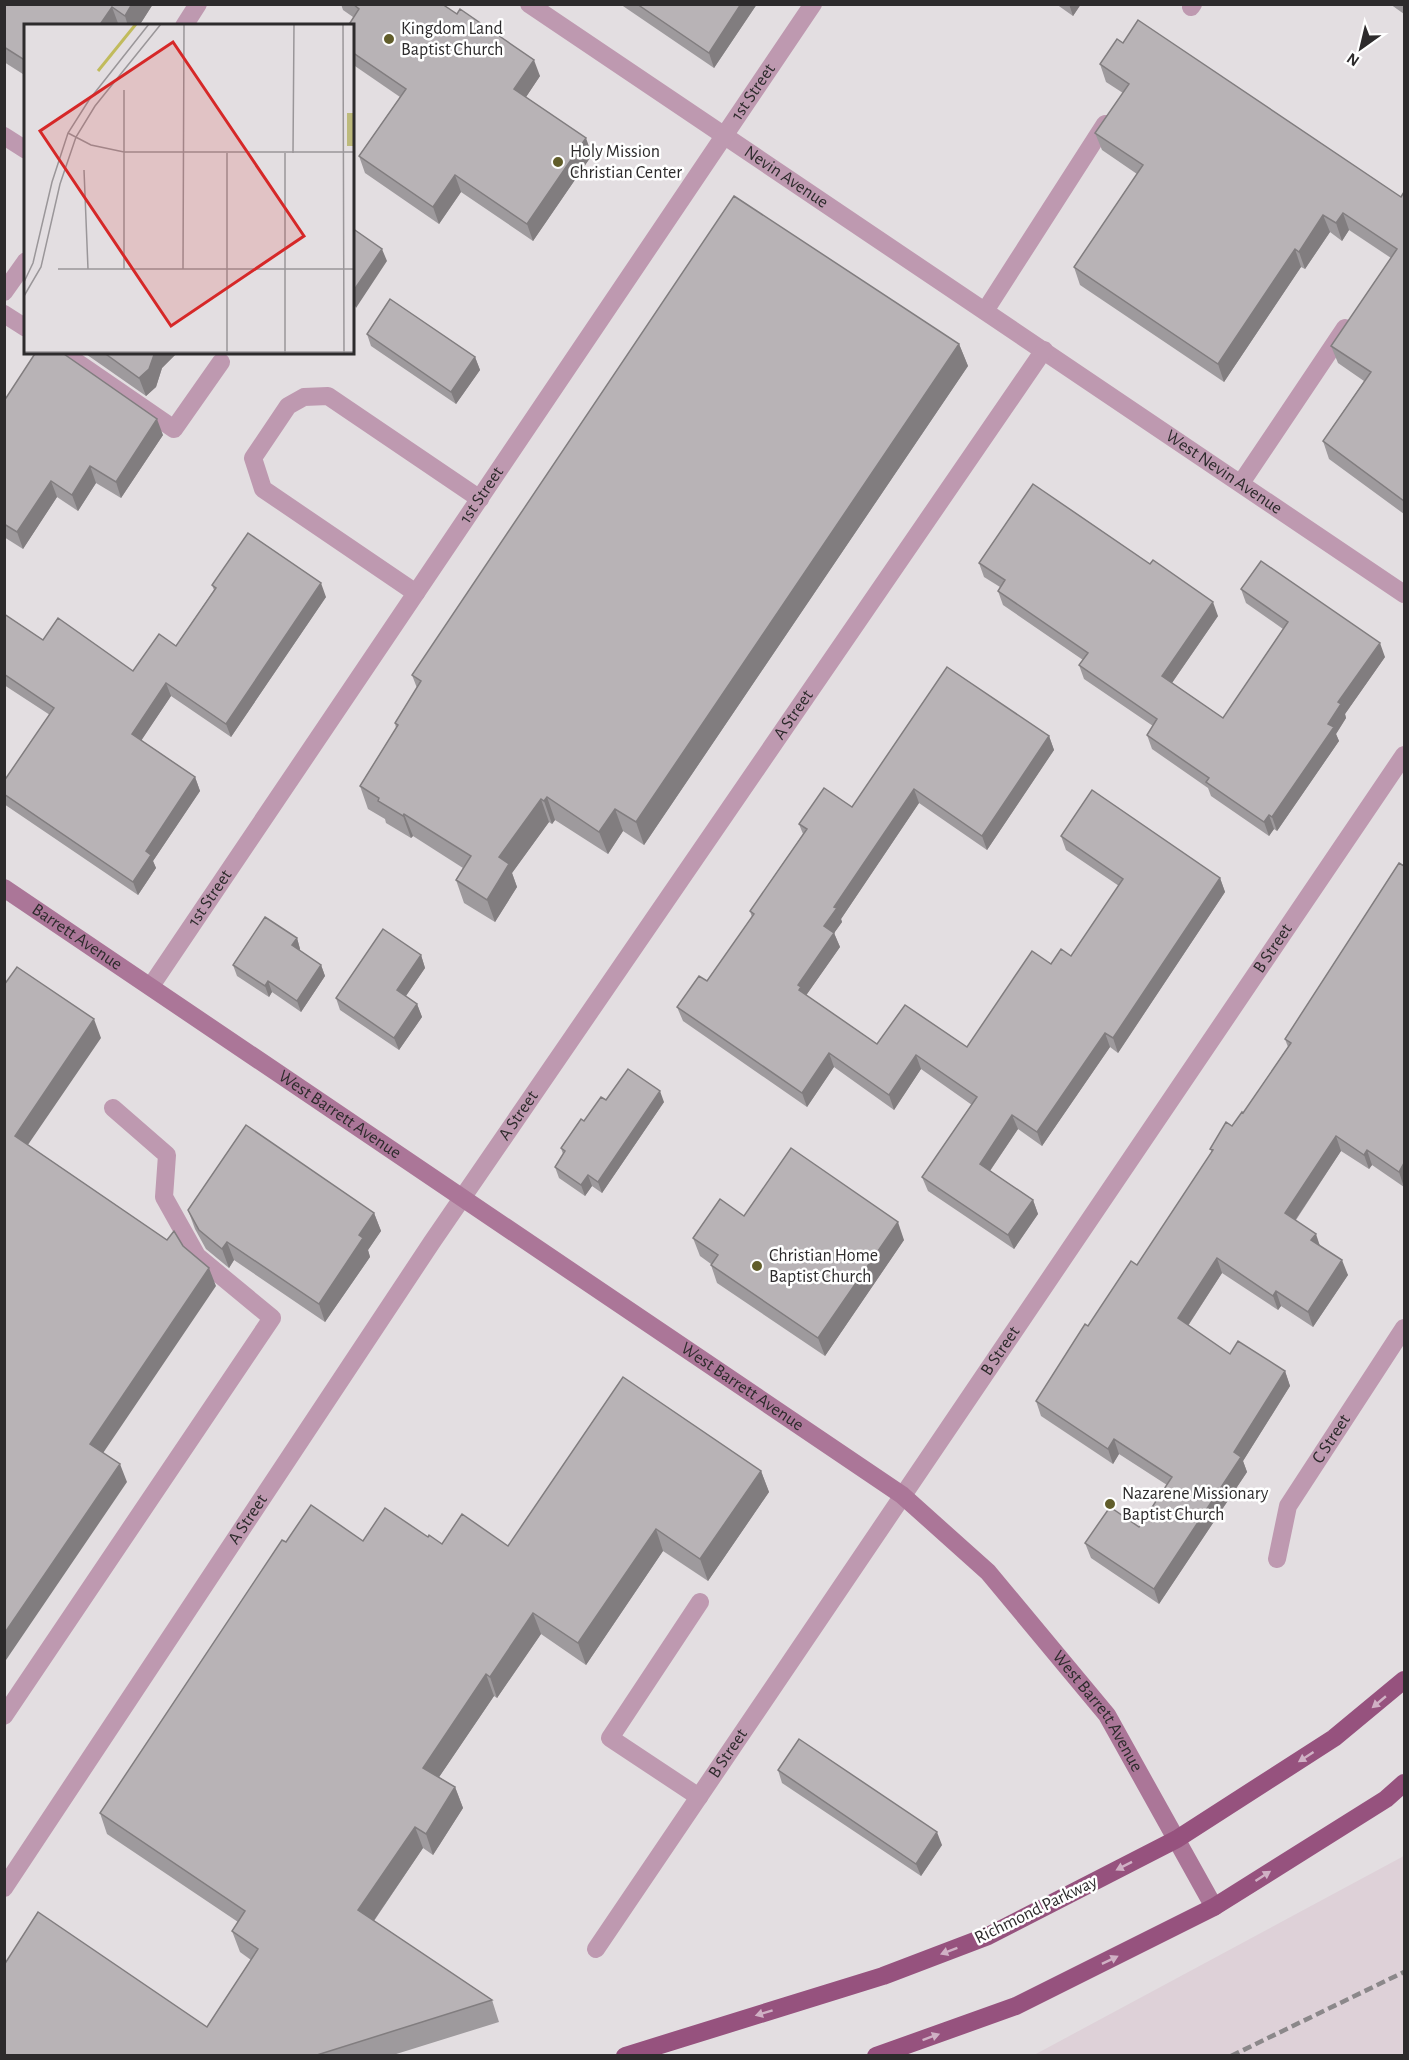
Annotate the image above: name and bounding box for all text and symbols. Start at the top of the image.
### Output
north arrow [1331,18,1391,78]
place label: Kingdom Land Baptist Church [401,20,503,59]
inset map [24,24,354,354]
marker: Kingdom Land Baptist Church [382,32,396,46]
text: N [1344,50,1362,69]
street label: 1st Street [728,60,779,124]
place label: Holy Mission Christian Center [570,143,682,182]
street label: Nevin Avenue [741,143,831,212]
marker: Holy Mission Christian Center [551,155,565,169]
street label: West Nevin Avenue [1162,427,1285,518]
street label: 1st Street [457,463,507,527]
street label: A Street [770,687,817,743]
street label: 1st Street [185,866,236,930]
street label: Barrett Avenue [28,900,125,974]
street label: B Street [1250,920,1296,976]
street label: West Barrett Avenue [275,1067,404,1163]
street label: A Street [495,1087,542,1144]
place label: Christian Home Baptist Church [769,1247,878,1286]
marker: Christian Home Baptist Church [750,1259,764,1273]
street label: B Street [978,1323,1024,1379]
street label: West Barrett Avenue [678,1339,807,1435]
street label: C Street [1309,1411,1354,1467]
place label: Nazarene Missionary Baptist Church [1122,1485,1269,1524]
street label: A Street [225,1491,271,1548]
marker: Nazarene Missionary Baptist Church [1103,1497,1117,1511]
street label: West Barrett Avenue [1049,1648,1146,1775]
one-way arrow [1371,1695,1387,1708]
street label: B Street [705,1725,751,1781]
one-way arrow [1298,1751,1314,1763]
one-way arrow [1116,1861,1133,1871]
one-way arrow [1255,1870,1272,1881]
street label: Richmond Parkway [972,1872,1100,1947]
one-way arrow [940,1946,958,1956]
one-way arrow [1101,1955,1118,1964]
one-way arrow [755,2008,773,2018]
one-way arrow [922,2031,940,2041]

